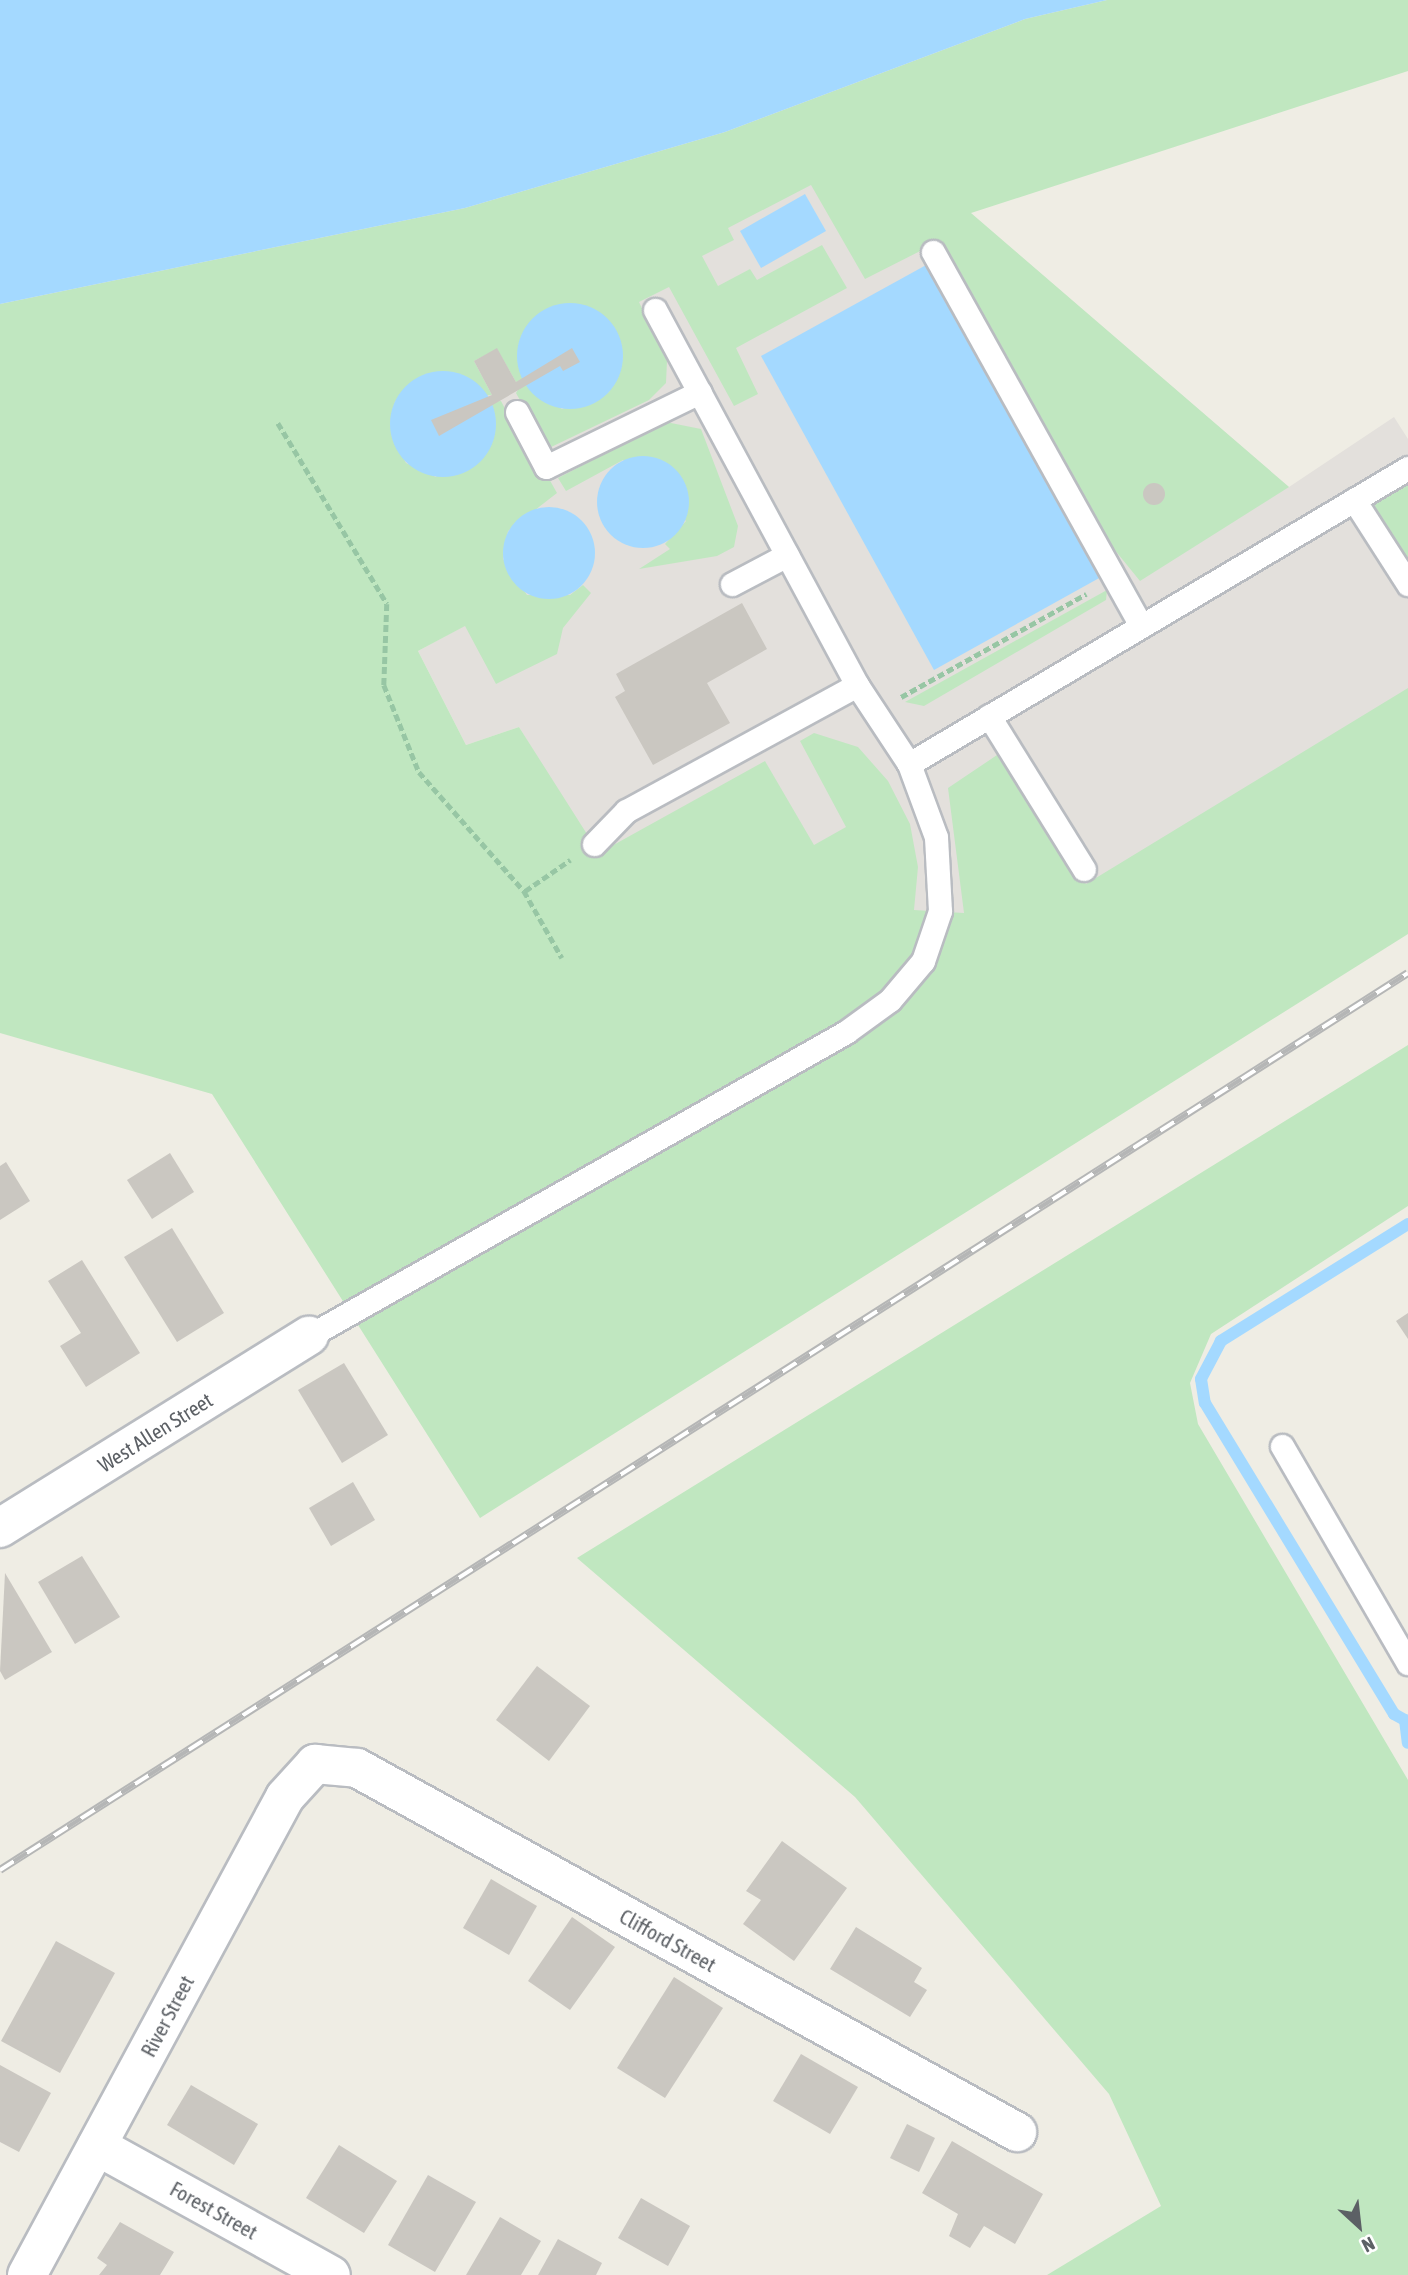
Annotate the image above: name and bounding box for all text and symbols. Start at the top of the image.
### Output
street label: West Allen Street [93,1387,217,1477]
street label: Clifford Street [615,1903,721,1977]
street label: River Street [135,1971,199,2061]
street label: Forest Street [166,2176,262,2244]
north arrow [1324,2191,1394,2261]
text: N [1359,2232,1379,2257]

